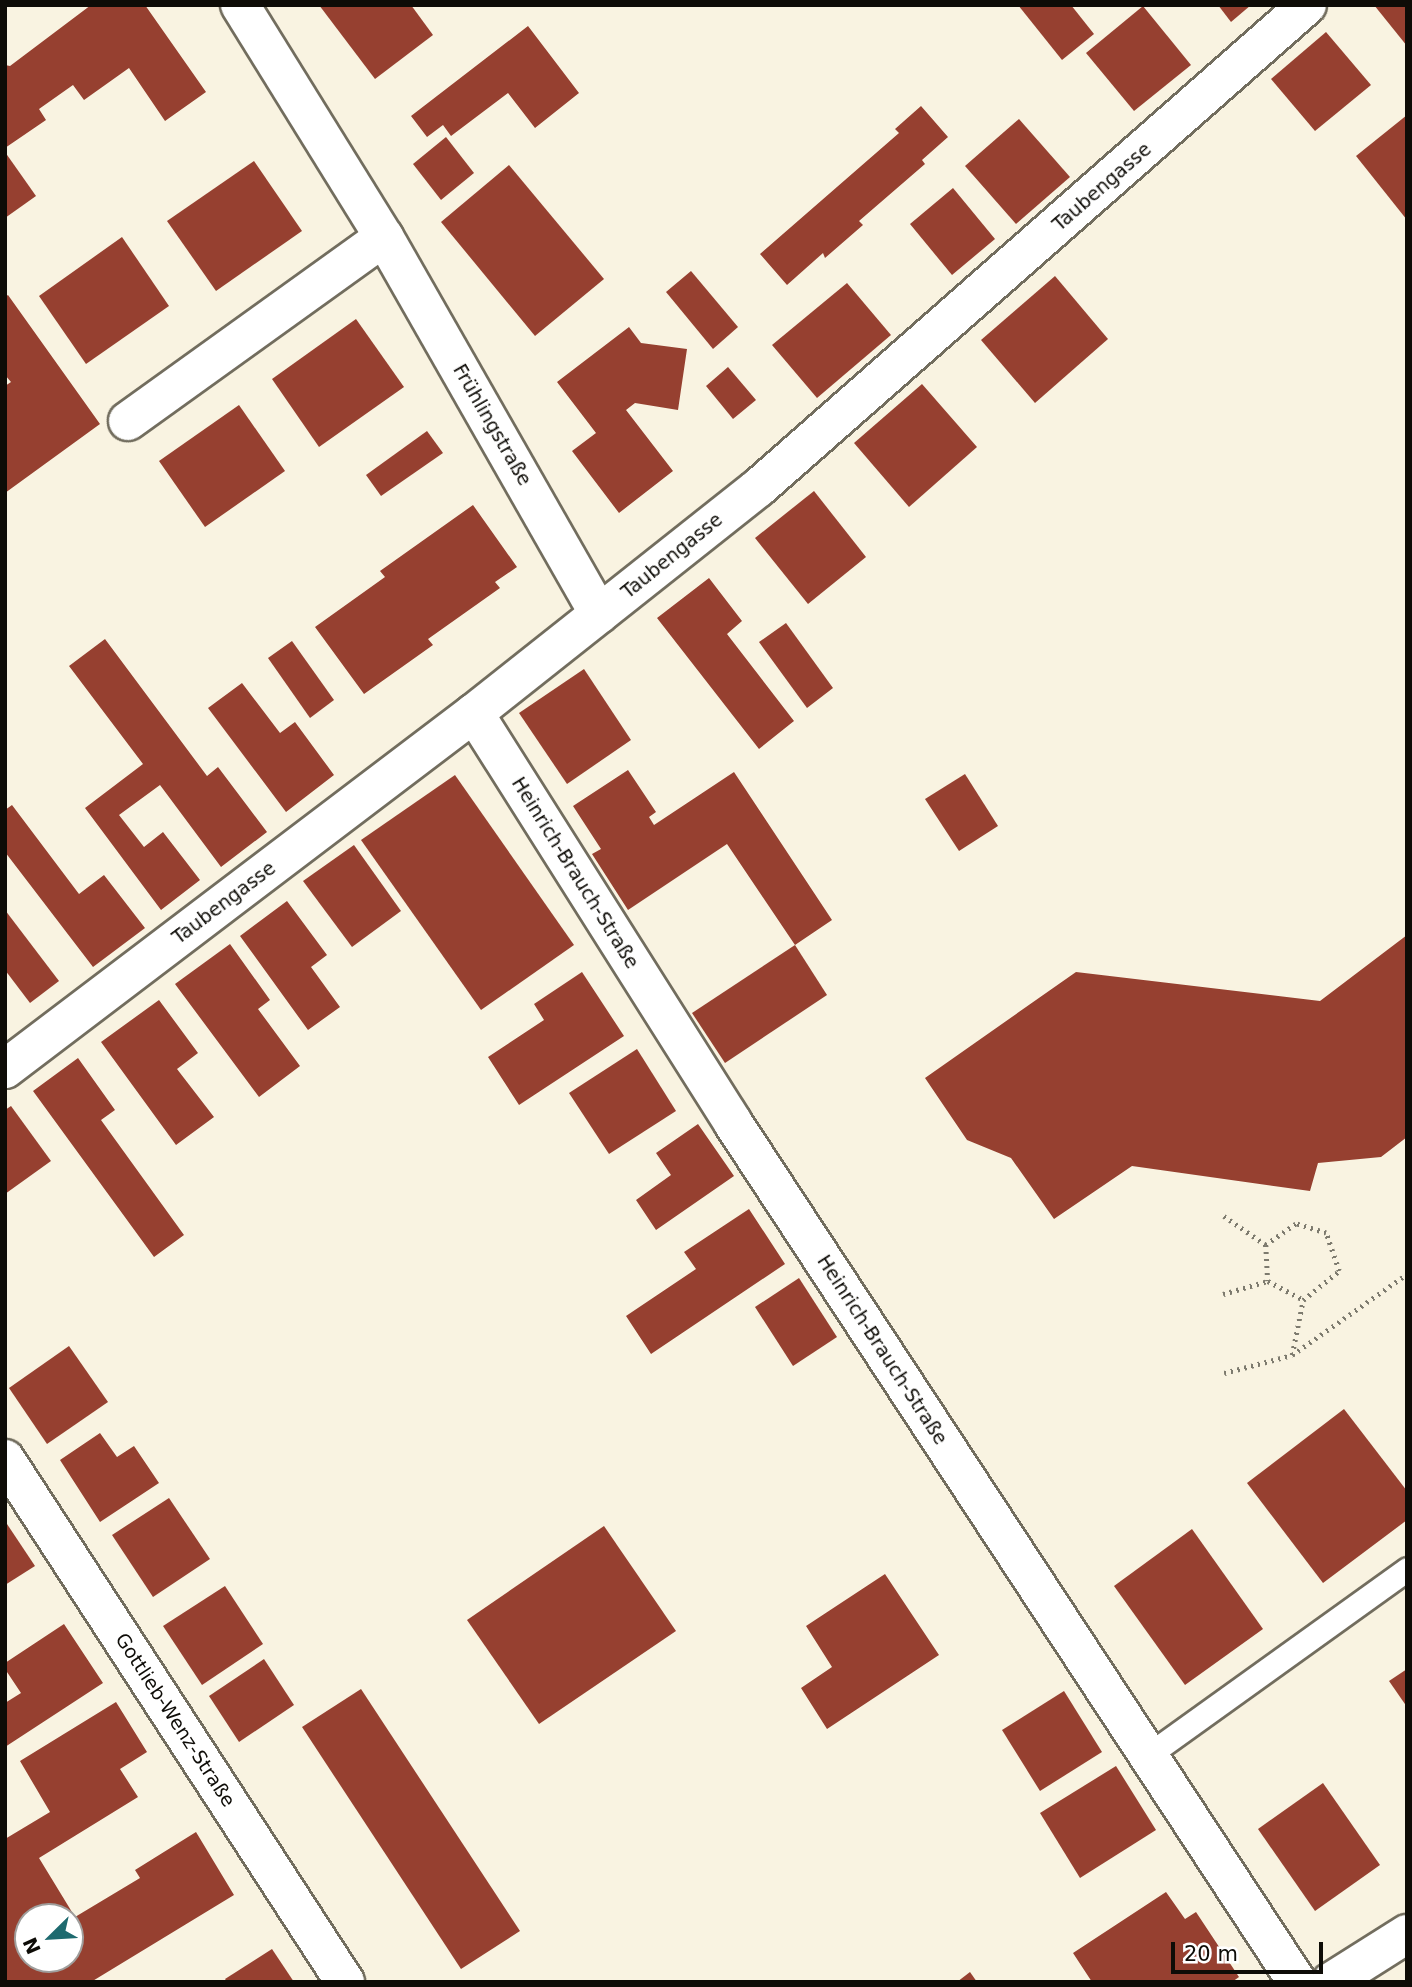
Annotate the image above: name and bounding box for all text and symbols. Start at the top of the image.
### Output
street label: Taubengasse [1048,138,1156,236]
street label: Frühlingstraße [448,360,536,490]
street label: Taubengasse [617,508,727,604]
street label: Heinrich-Brauch-Straße [507,773,643,973]
street label: Taubengasse [168,857,280,949]
street label: Heinrich-Brauch-Straße [812,1251,952,1449]
street label: Gottlieb-Wenz-Straße [110,1629,240,1811]
north arrow [14,1903,84,1973]
scale bar [1174,1927,1326,1971]
text: N [18,1934,45,1957]
text: 20 m [1184,1942,1238,1966]

